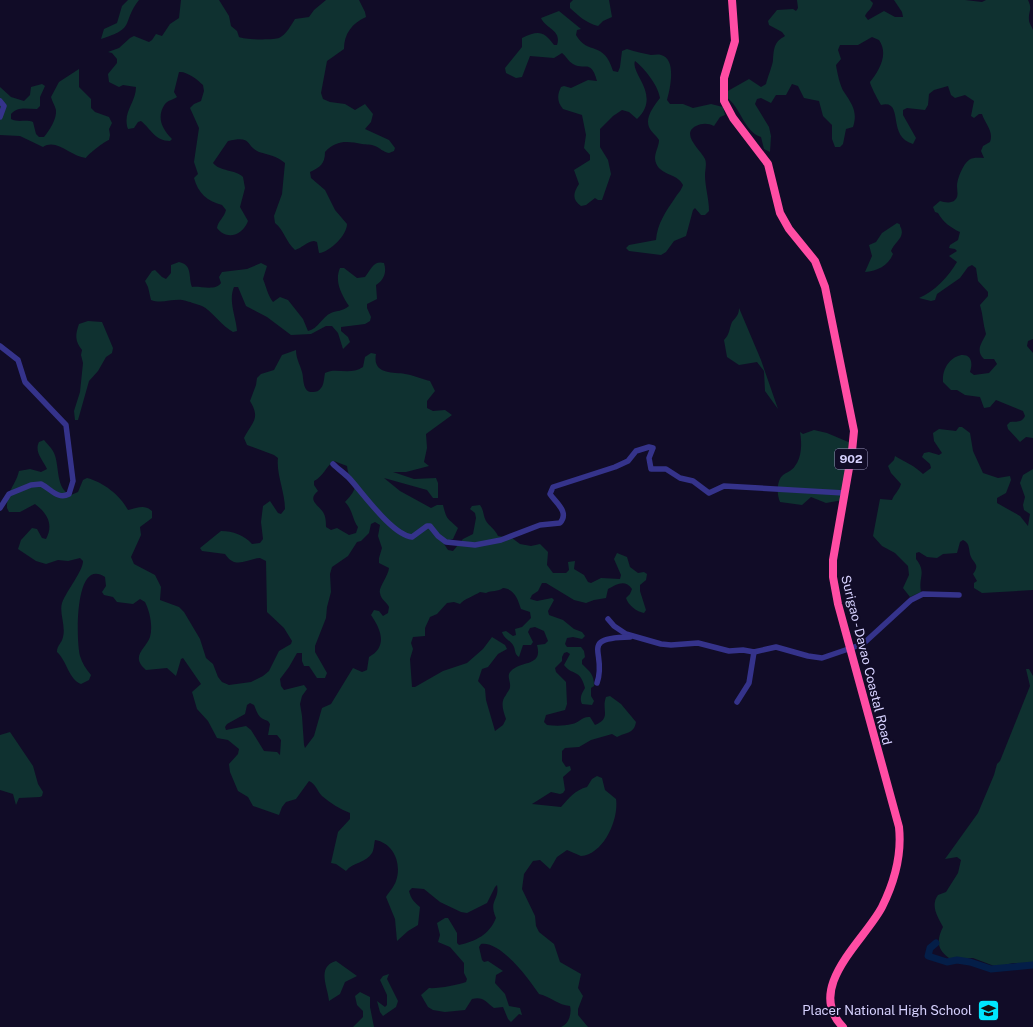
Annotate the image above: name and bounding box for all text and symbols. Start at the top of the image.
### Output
road number: 902 [835,449,867,469]
street label: Surigao - Davao Coastal Road [838,574,895,747]
school or university icon: Placer National High School [975,997,1001,1023]
place label: Placer National High School [802,1003,972,1018]

